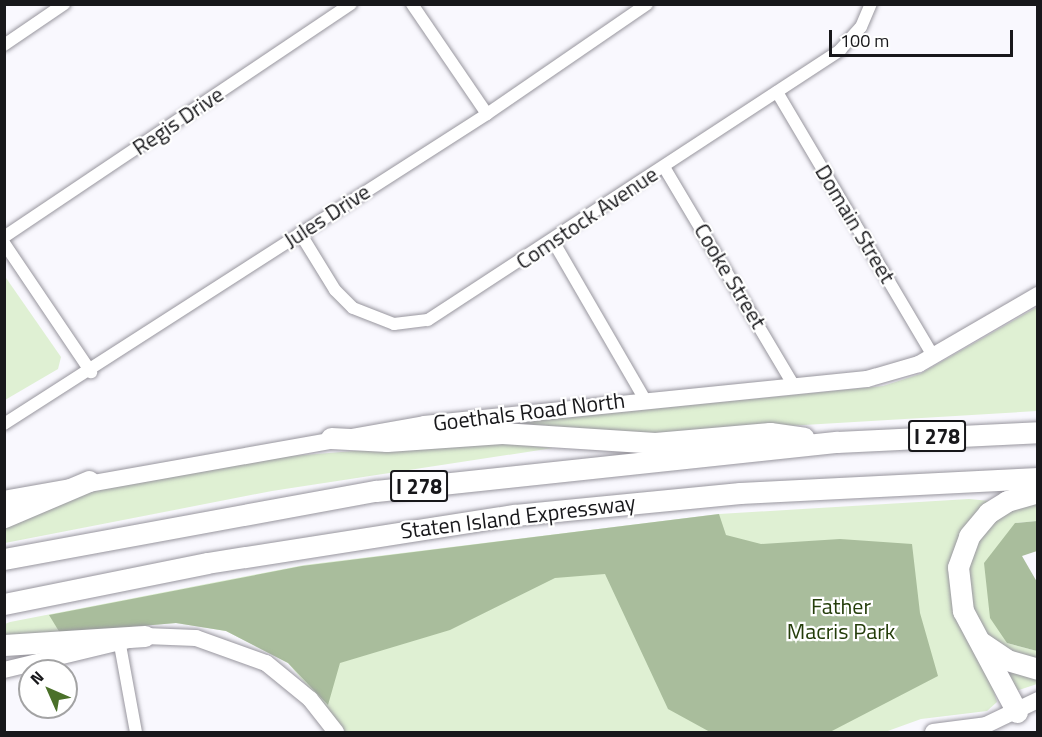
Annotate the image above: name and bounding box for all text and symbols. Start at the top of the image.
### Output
scale bar [832,18,1016,56]
text: 100 m [840,27,889,54]
street label: Regis Drive [128,81,228,161]
street label: Domain Street [809,160,901,288]
street label: Comstock Avenue [511,161,663,275]
street label: Jules Drive [279,178,375,254]
street label: Cooke Street [688,219,772,333]
street label: Goethals Road North [432,387,626,437]
road number: I 278 [907,418,967,454]
road number: I 278 [389,468,449,504]
street label: Staten Island Expressway [399,489,637,545]
park label: Father Macris Park [787,593,895,644]
north arrow [18,659,78,719]
text: N [24,665,49,690]

